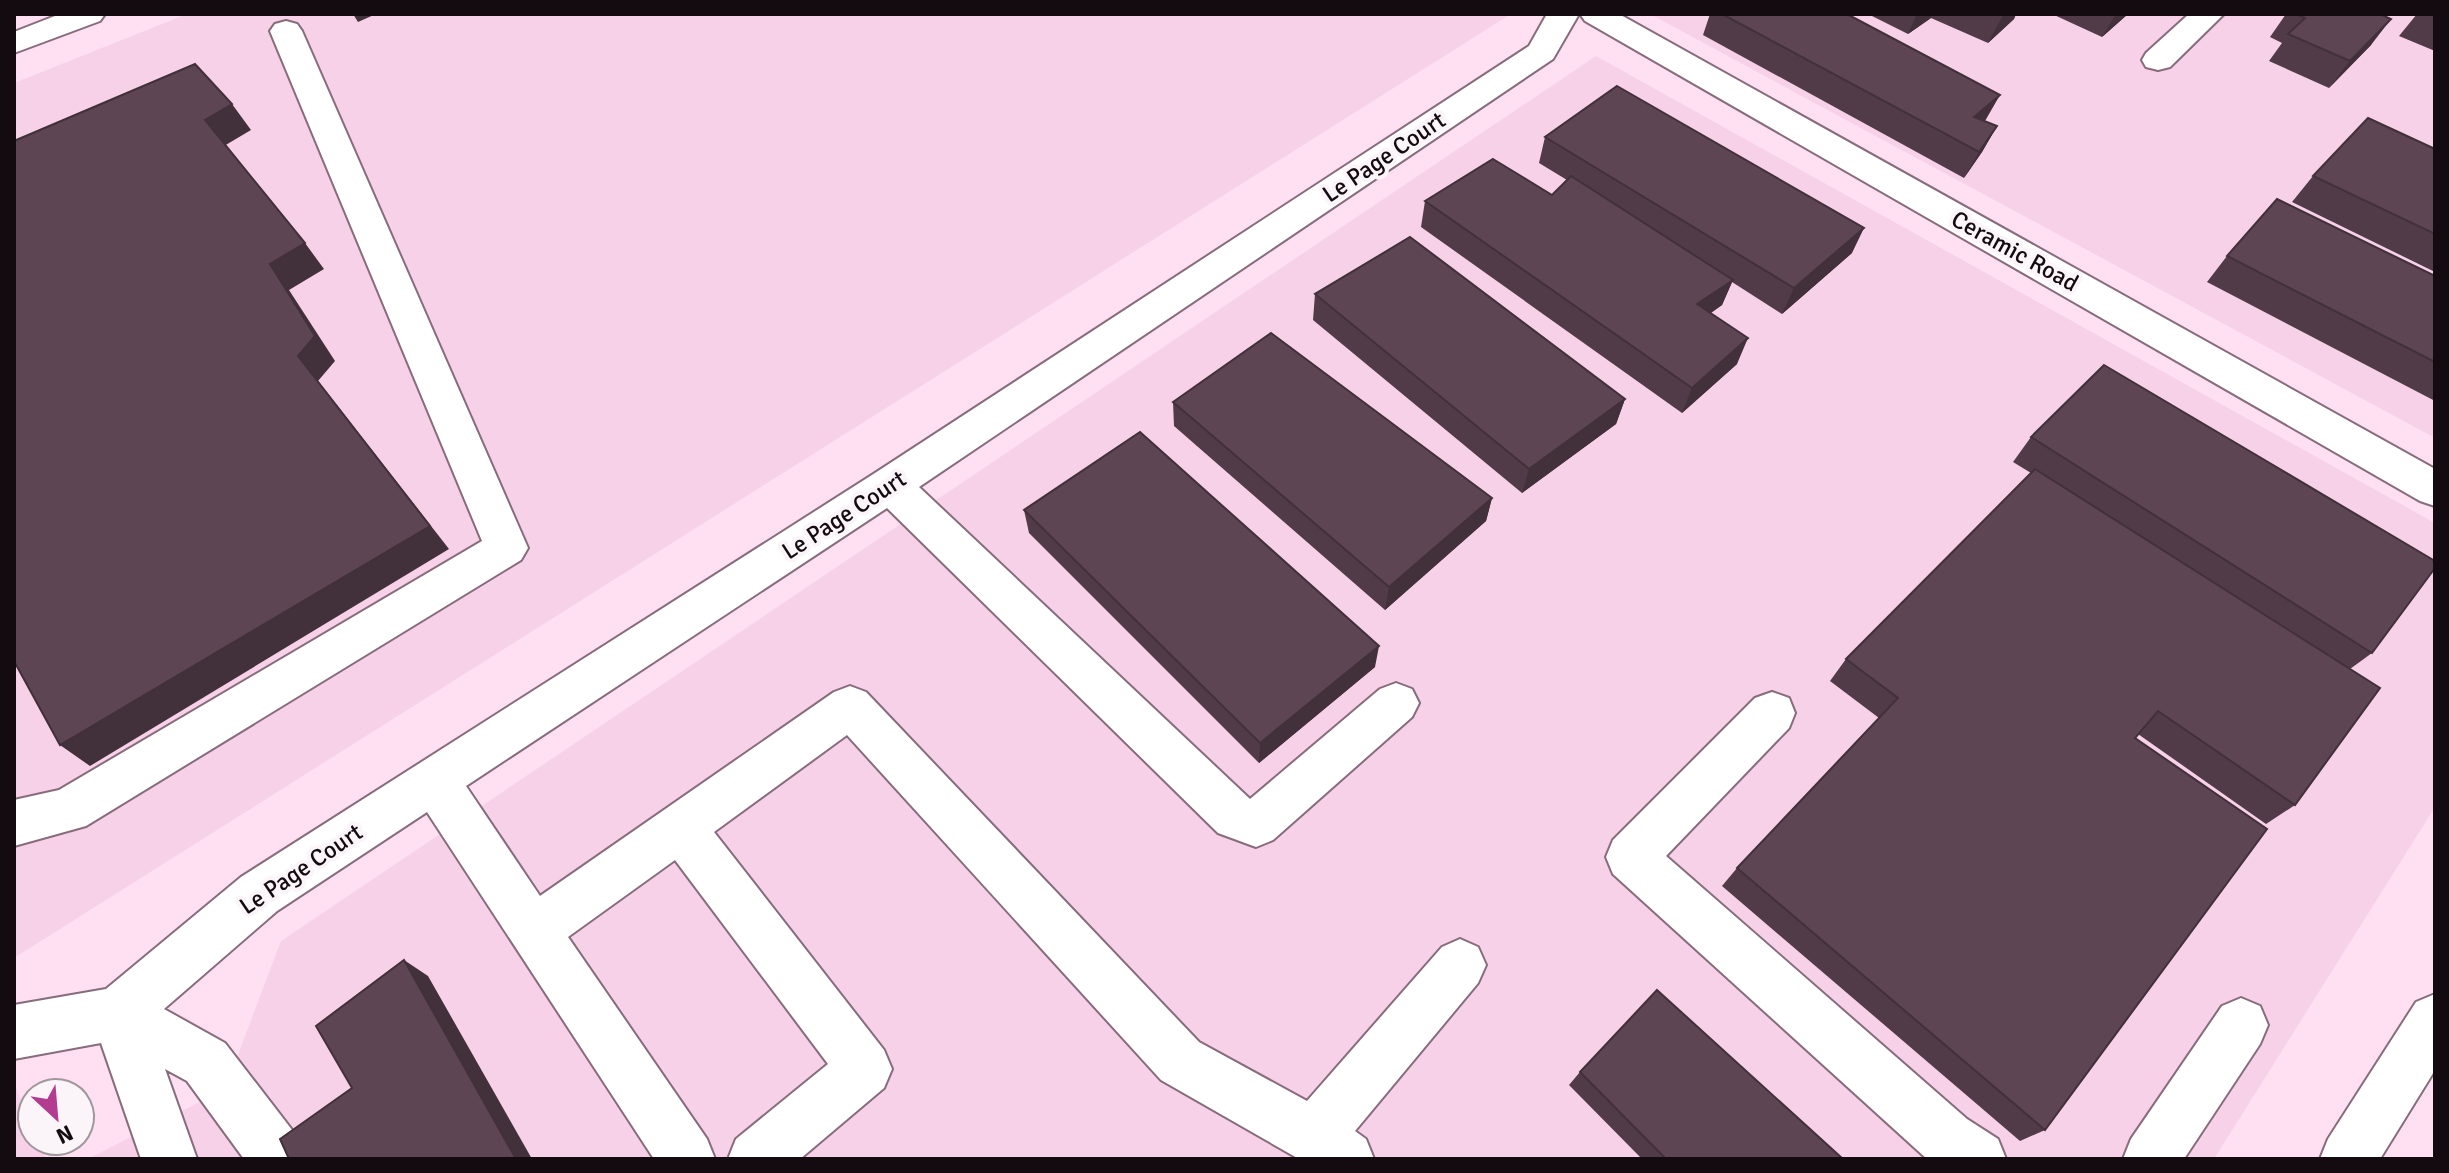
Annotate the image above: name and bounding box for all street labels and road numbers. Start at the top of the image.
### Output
street label: Le Page Court [1317,105,1451,209]
street label: Ceramic Road [1946,204,2084,298]
street label: Le Page Court [776,464,912,566]
street label: Le Page Court [234,817,368,921]

